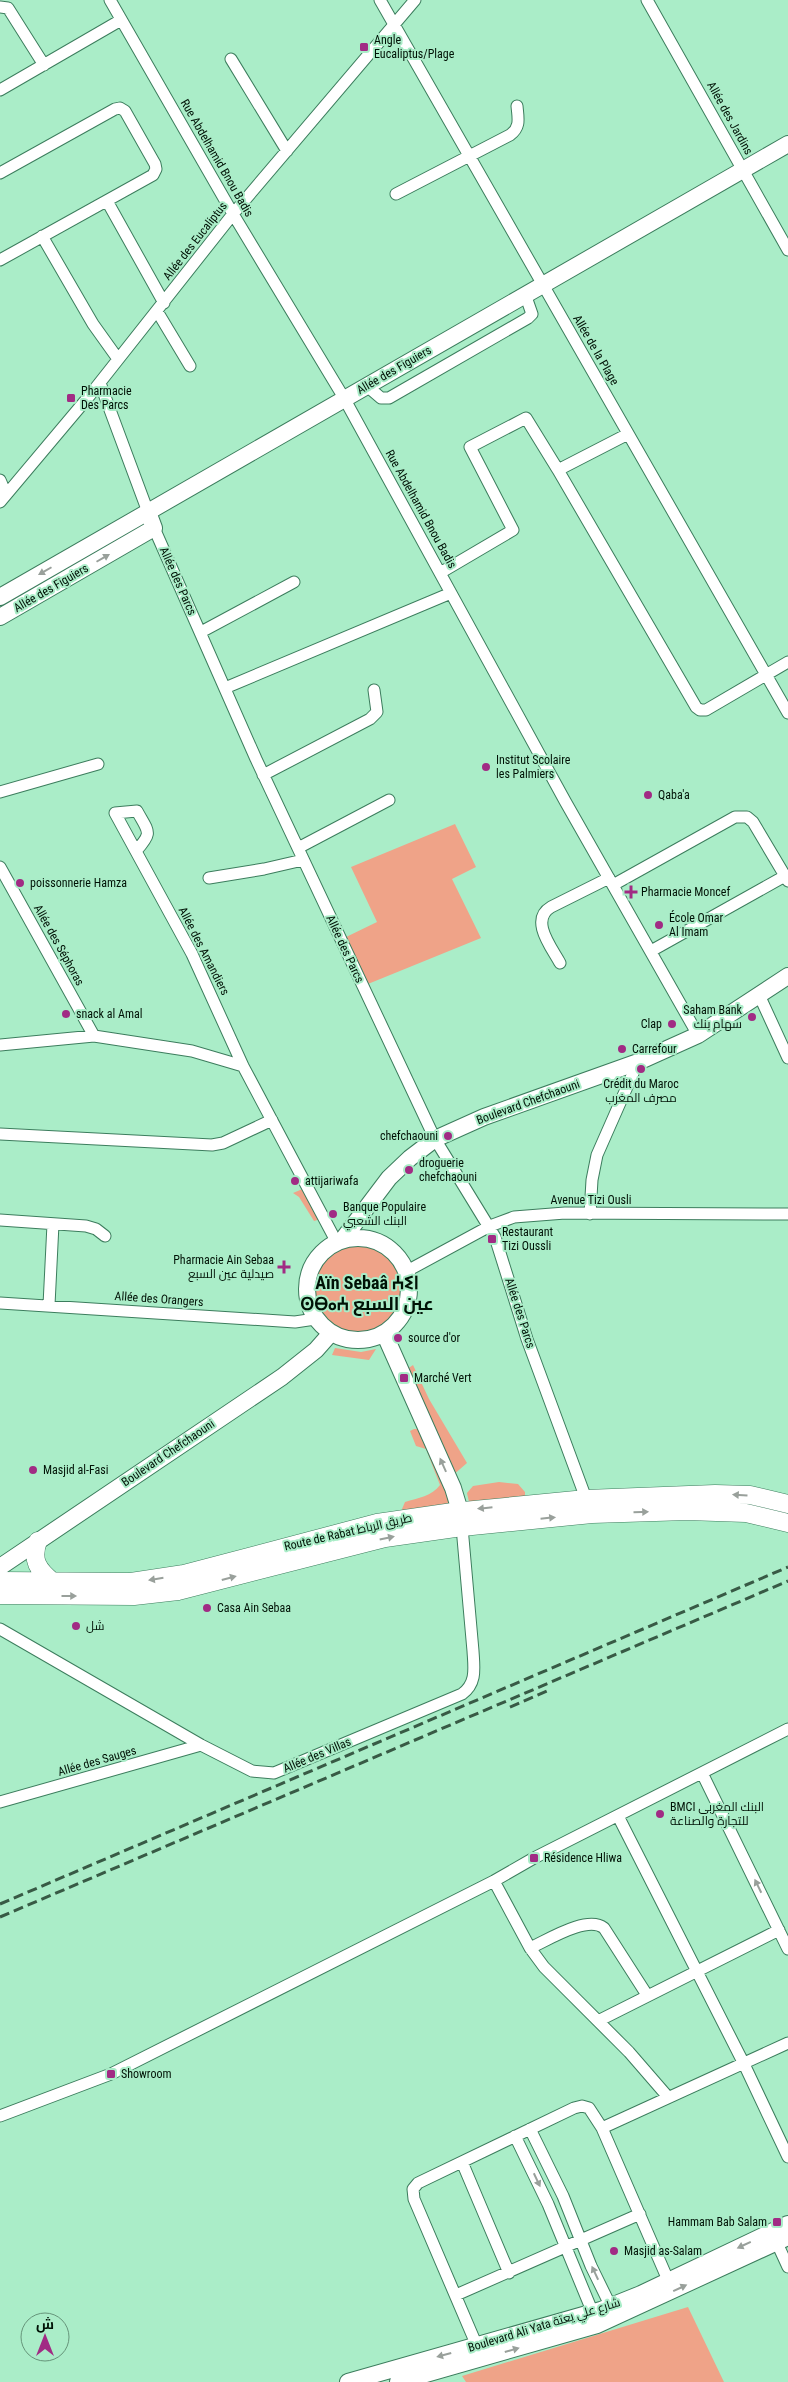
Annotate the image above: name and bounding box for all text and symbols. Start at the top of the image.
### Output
place label: Angle Eucaliptus/Plage [374,33,455,61]
marker: Angle Eucaliptus/Plage [358,41,370,53]
street label: Allée des Jardins [704,79,756,157]
street label: Rue Abdelhamid Bnou Badis [178,97,256,219]
street label: Allée des Eucaliptus [160,199,230,283]
street label: Allée de la Plage [570,312,622,388]
street label: Allée des Figuiers [354,343,434,397]
place label: Pharmacie Des Parcs [81,384,132,412]
marker: Pharmacie Des Parcs [65,392,77,404]
street label: Rue Abdelhamid Bnou Badis [383,447,459,571]
street label: Allée des Parcs [157,545,199,617]
one-way arrow [96,554,110,563]
street label: Allée des Figuiers [11,561,91,615]
one-way arrow [38,566,51,575]
place label: Institut Scolaire les Palmiers [496,753,571,781]
marker: Institut Scolaire les Palmiers [480,761,492,773]
place label: Qaba'a [658,788,690,802]
marker: Qaba'a [642,789,654,801]
place label: poissonnerie Hamza [30,876,127,890]
marker: poissonnerie Hamza [14,877,26,889]
place label: Pharmacie Moncef [641,885,730,899]
marker: Pharmacie Moncef [625,886,637,898]
street label: Allée des Séphoras [31,902,87,988]
street label: Allée des Amandiers [176,905,232,997]
place label: École Omar Al Imam [669,910,724,939]
street label: Allée des Parcs [323,913,367,985]
marker: École Omar Al Imam [653,919,665,931]
place label: Saham Bank سهام بنك [683,1003,743,1032]
place label: snack al Amal [76,1007,142,1021]
marker: snack al Amal [60,1008,72,1020]
marker: Saham Bank سهام بنك [746,1011,758,1023]
place label: Clap [641,1017,662,1031]
marker: Clap [666,1018,678,1030]
place label: Carrefour [632,1042,677,1056]
marker: Carrefour [616,1043,628,1055]
marker: Crédit du Maroc مصرف المغرب [635,1063,647,1075]
street label: Boulevard Chefchaouni [474,1077,582,1127]
place label: Crédit du Maroc مصرف المغرب [603,1077,679,1105]
place label: chefchaouni [380,1129,438,1143]
marker: chefchaouni [442,1130,454,1142]
place label: droguerie chefchaouni [419,1156,477,1184]
marker: droguerie chefchaouni [403,1164,415,1176]
place label: attijariwafa [305,1174,359,1188]
marker: attijariwafa [289,1175,301,1187]
street label: Avenue Tizi Ousli [551,1193,631,1207]
place label: Banque Populaire البنك الشعبي [343,1200,426,1231]
marker: Banque Populaire البنك الشعبي [327,1208,339,1220]
place label: Restaurant Tizi Oussli [502,1225,554,1253]
marker: Restaurant Tizi Oussli [486,1233,498,1245]
place label: Pharmacie Ain Sebaa صيدلية عين السبع [173,1253,274,1282]
marker: Pharmacie Ain Sebaa صيدلية عين السبع [278,1261,290,1273]
district label: Aïn Sebaâ ⵄⵉⵏ ⵙⴱⴰⵄ عين السبع [300,1272,434,1316]
street label: Allée des Parcs [502,1276,538,1350]
street label: Allée des Orangers [114,1289,204,1309]
place label: source d'or [408,1331,460,1345]
marker: source d'or [392,1332,404,1344]
place label: Marché Vert [414,1371,472,1385]
marker: Marché Vert [398,1372,410,1384]
street label: Boulevard Chefchaouni [119,1417,217,1489]
one-way arrow [438,1458,446,1472]
place label: Masjid al-Fasi [43,1463,108,1477]
marker: Masjid al-Fasi [27,1464,39,1476]
one-way arrow [732,1490,748,1498]
one-way arrow [477,1505,493,1513]
one-way arrow [633,1508,649,1516]
street label: Route de Rabat طريق الرباط [283,1510,413,1554]
one-way arrow [540,1514,556,1522]
one-way arrow [379,1534,394,1542]
one-way arrow [221,1574,237,1582]
one-way arrow [148,1576,164,1584]
one-way arrow [61,1592,77,1600]
place label: Casa Ain Sebaa [217,1601,291,1615]
marker: Casa Ain Sebaa [201,1602,213,1614]
place label: شل [86,1619,104,1633]
marker: شل [70,1620,82,1632]
street label: Allée des Villas [281,1734,353,1776]
street label: Allée des Sauges [56,1743,138,1779]
place label: BMCI البنك المغربي للتجارة والصناعة [670,1800,764,1828]
marker: BMCI البنك المغربي للتجارة والصناعة [654,1808,666,1820]
place label: Résidence Hliwa [544,1851,622,1865]
marker: Résidence Hliwa [528,1852,540,1864]
one-way arrow [753,1879,762,1894]
place label: Showroom [121,2067,171,2081]
marker: Showroom [105,2068,117,2080]
one-way arrow [533,2173,541,2187]
place label: Hammam Bab Salam [668,2215,767,2229]
marker: Hammam Bab Salam [771,2216,783,2228]
one-way arrow [737,2241,751,2249]
place label: Masjid as-Salam [624,2244,702,2258]
marker: Masjid as-Salam [608,2245,620,2257]
one-way arrow [590,2266,598,2280]
one-way arrow [673,2283,687,2291]
street label: Boulevard Ali Yata شارع علي يعتة [466,2295,623,2358]
north arrow [20,2312,70,2362]
text: ش [36,2316,54,2333]
one-way arrow [505,2346,520,2354]
one-way arrow [437,2351,452,2359]

